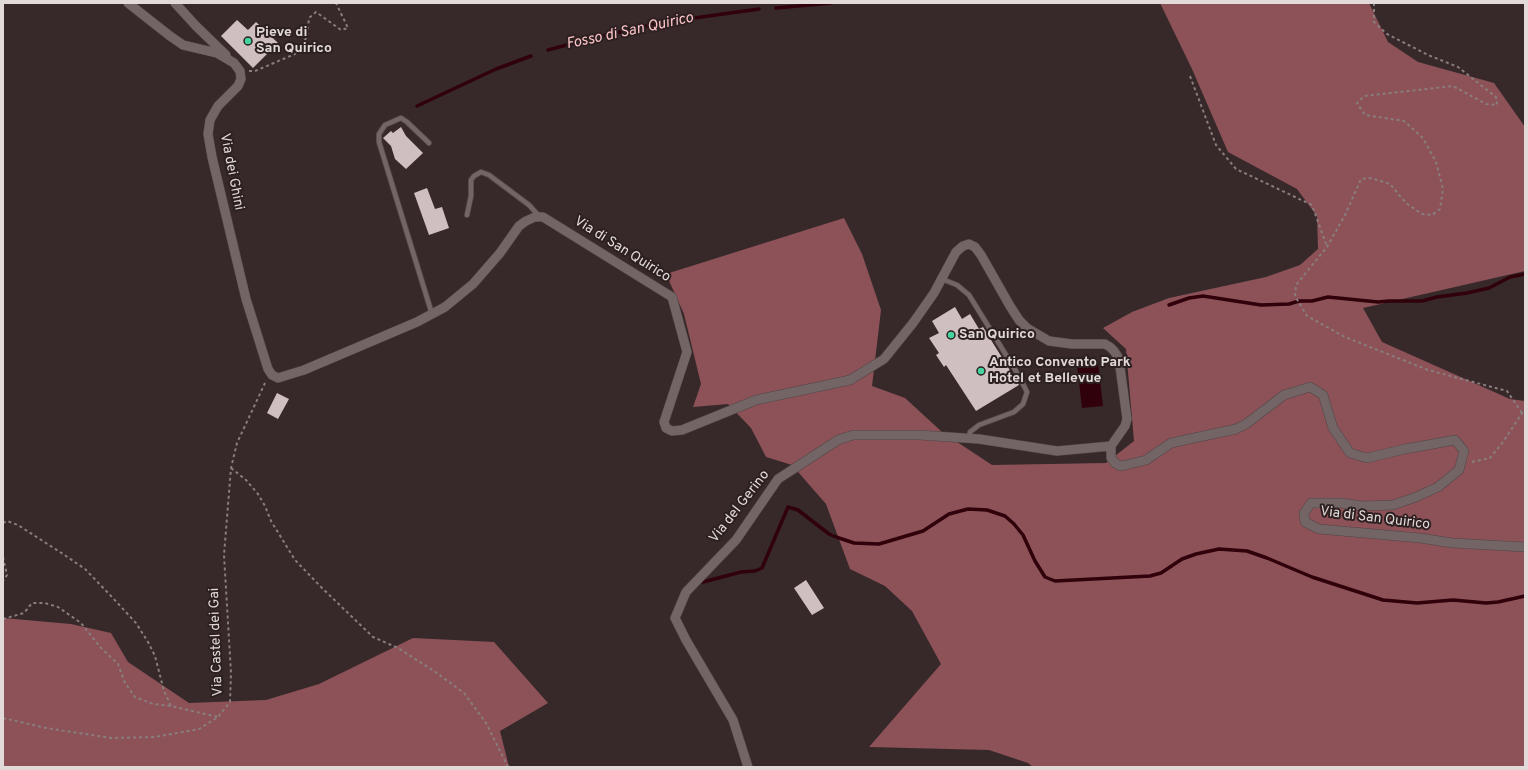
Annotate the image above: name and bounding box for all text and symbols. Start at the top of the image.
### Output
water label: Fosso di San Quirico [565,10,695,54]
place label: Pieve di San Quirico [256,25,332,58]
marker: Pieve di San Quirico [243,36,253,46]
street label: Via dei Ghini [215,132,247,212]
street label: Via di San Quirico [571,214,673,286]
place label: San Quirico [959,327,1035,343]
marker: San Quirico [946,330,956,340]
place label: Antico Convento Park Hotel et Bellevue [989,355,1131,388]
marker: Antico Convento Park Hotel et Bellevue [976,366,986,376]
street label: Via del Gerino [706,467,774,547]
street label: Via di San Quirico [1319,504,1431,534]
street label: Via Castel dei Gai [207,587,227,697]

